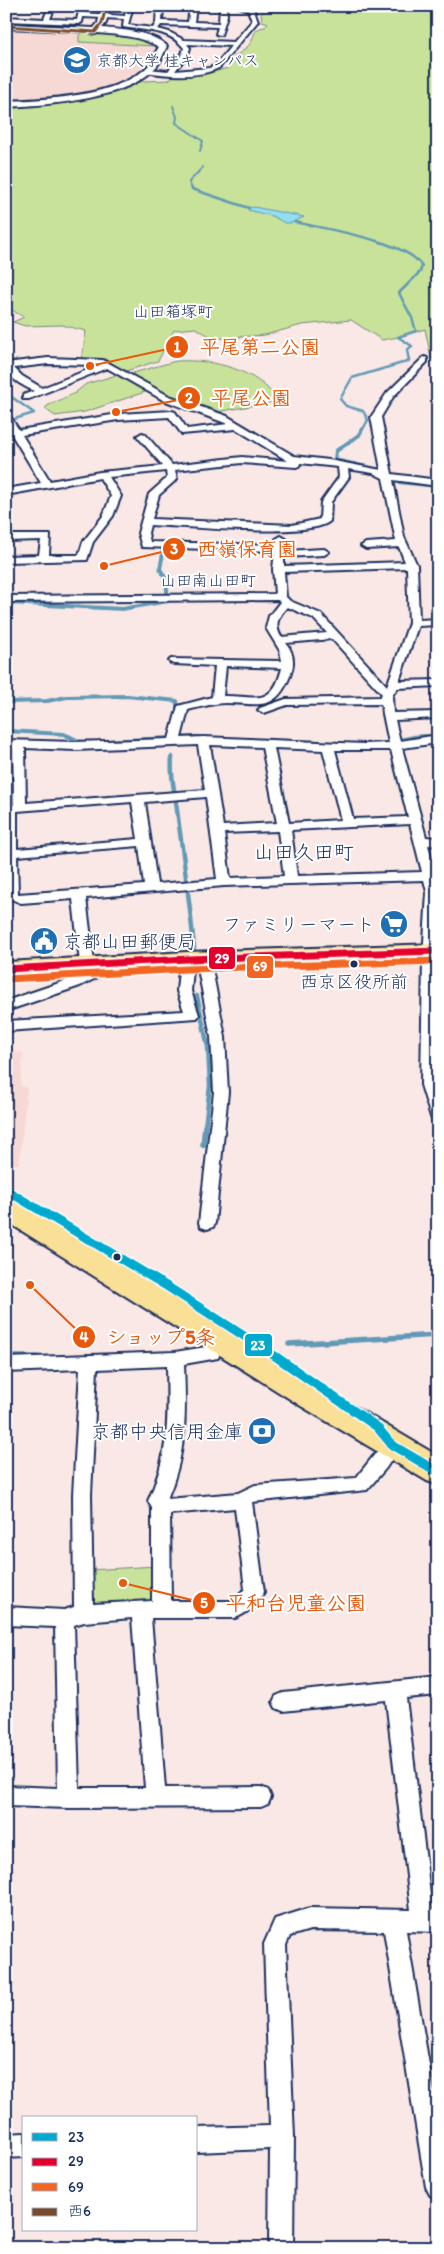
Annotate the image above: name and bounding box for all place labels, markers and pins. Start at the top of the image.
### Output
school or university icon: 京都大学 桂キャンパス [62,45,92,75]
place label: 京都大学 桂キャンパス [96,51,259,70]
callout: 平尾第二公園 [165,329,330,364]
callout: 平尾公園 [176,381,301,416]
callout: 西嶺保育園 [162,531,307,566]
supermarket icon: ファミリーマート [379,909,409,939]
place label: ファミリーマート [223,913,375,936]
public building icon: 京都山田郵便局 [29,926,59,956]
place label: 京都山田郵便局 [63,930,196,953]
marker: 西京区役所前 [349,959,359,969]
place label: 西京区役所前 [300,971,408,993]
unlabelled marker [112,1252,122,1262]
callout: ショップ5条 [71,1319,227,1354]
bank icon: 京都中央信用金庫 [247,1416,277,1446]
place label: 京都中央信用金庫 [91,1420,243,1443]
callout: 平和台児童公園 [191,1585,376,1620]

